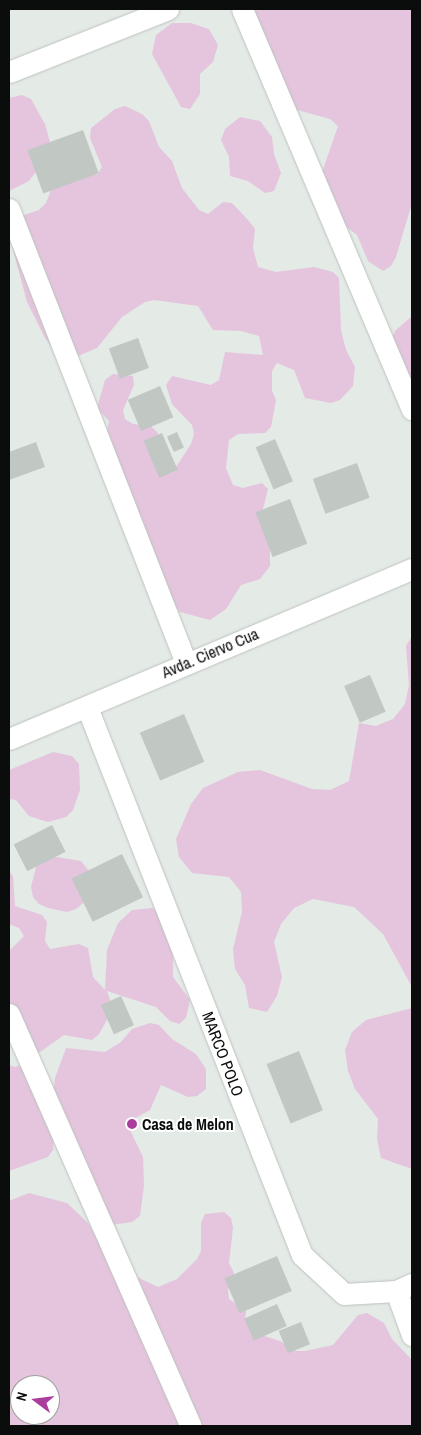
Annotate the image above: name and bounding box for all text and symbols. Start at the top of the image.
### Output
street label: Avda. Ciervo Cua [159,624,261,682]
street label: MARCO POLO [198,1009,248,1099]
place label: Casa de Melon [142,1114,234,1134]
marker: Casa de Melon [126,1118,138,1130]
north arrow [10,1375,60,1425]
text: N [12,1390,31,1403]

